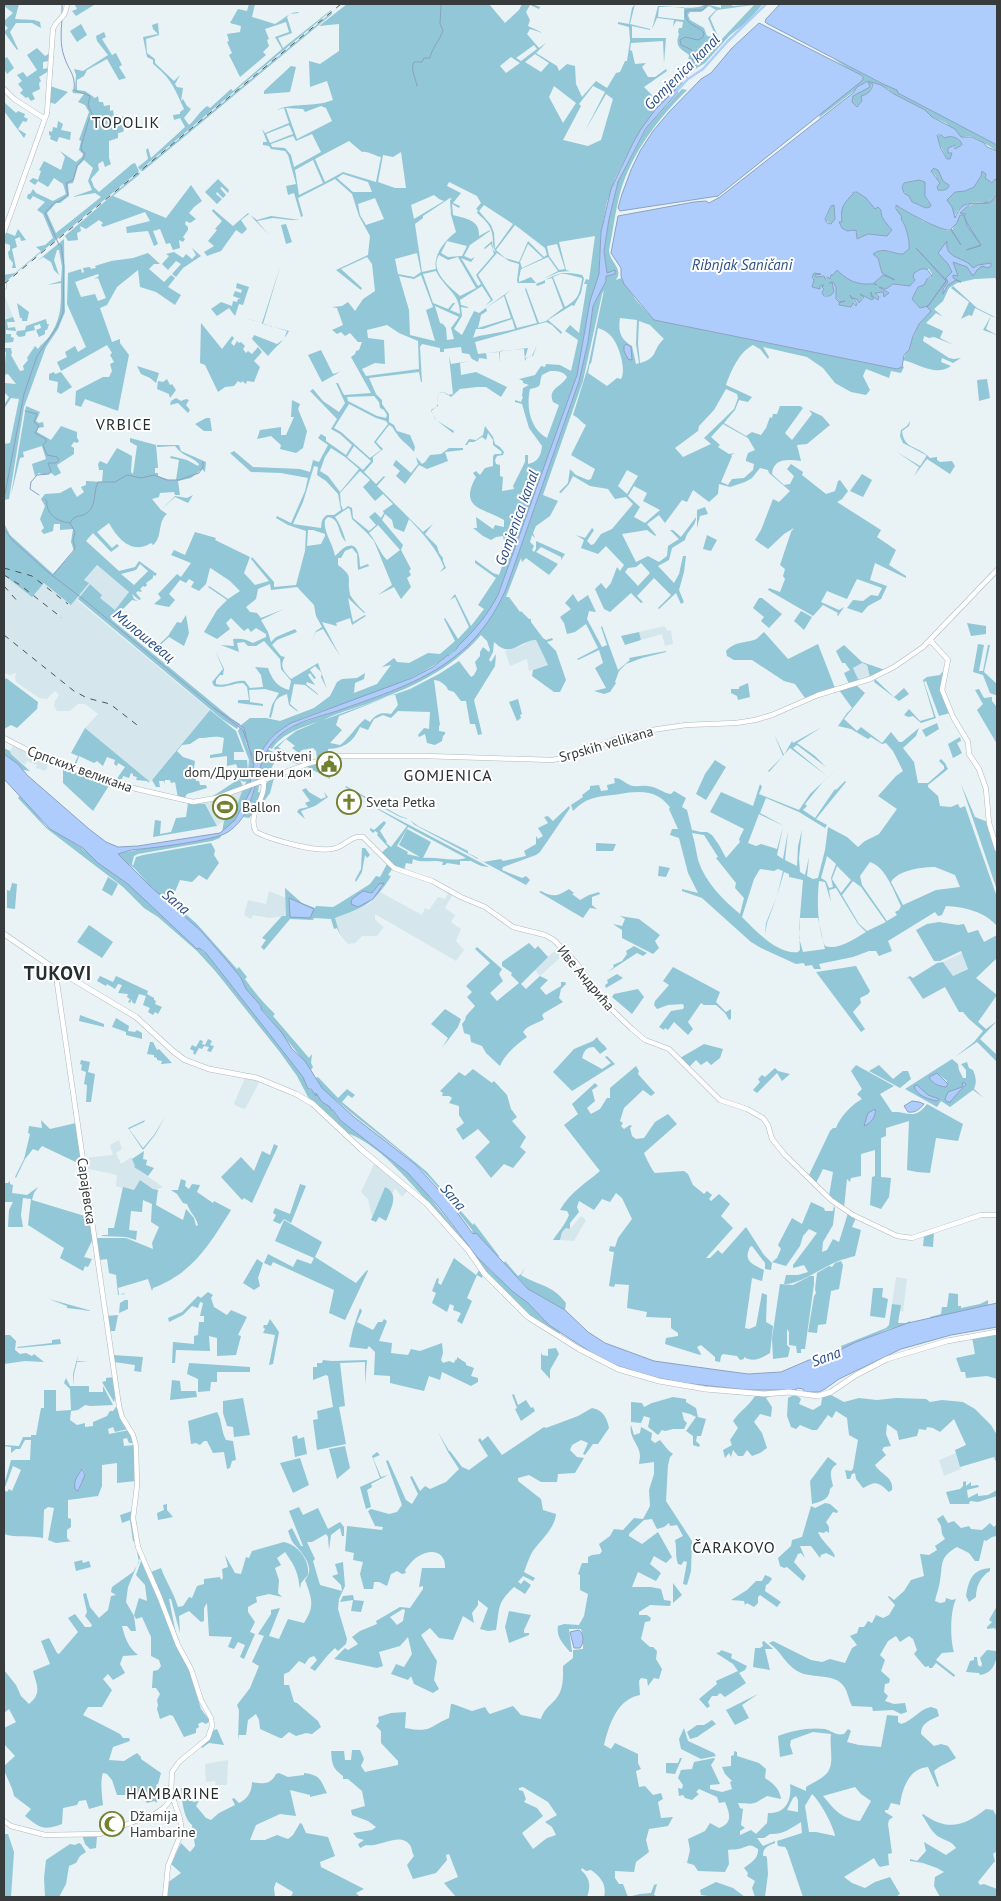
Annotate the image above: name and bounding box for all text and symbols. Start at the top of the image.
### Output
water label: Gomjenica kanal [640,30,724,114]
district label: TOPOLIK [92,112,160,132]
water label: Ribnjak Saničani [692,255,793,274]
district label: VRBICE [95,414,152,434]
water label: Gomjenica kanal [490,468,543,568]
water label: Милошевац [110,605,179,666]
street label: Srpskih velikana [557,722,655,766]
street label: Српских великана [25,742,135,796]
place label: Društveni dom/Друштвени дом [184,747,312,781]
public building icon: Društveni dom/Друштвени дом [316,751,342,777]
district label: GOMJENICA [403,765,493,785]
church icon: Sveta Petka [336,789,362,815]
place label: Sveta Petka [366,793,435,811]
sports icon: Ballon [212,794,238,820]
place label: Ballon [242,798,280,816]
water label: Sana [159,885,194,919]
street label: Иве Андрића [553,942,619,1014]
district label: TUKOVI [24,961,92,985]
street label: Сарајевска [73,1156,101,1226]
water label: Sana [436,1179,471,1215]
water label: Sana [808,1342,844,1371]
district label: ČARAKOVO [692,1537,776,1557]
district label: HAMBARINE [126,1783,220,1803]
place label: Džamija Hambarine [130,1807,196,1841]
mosque icon: Džamija Hambarine [99,1811,125,1837]

